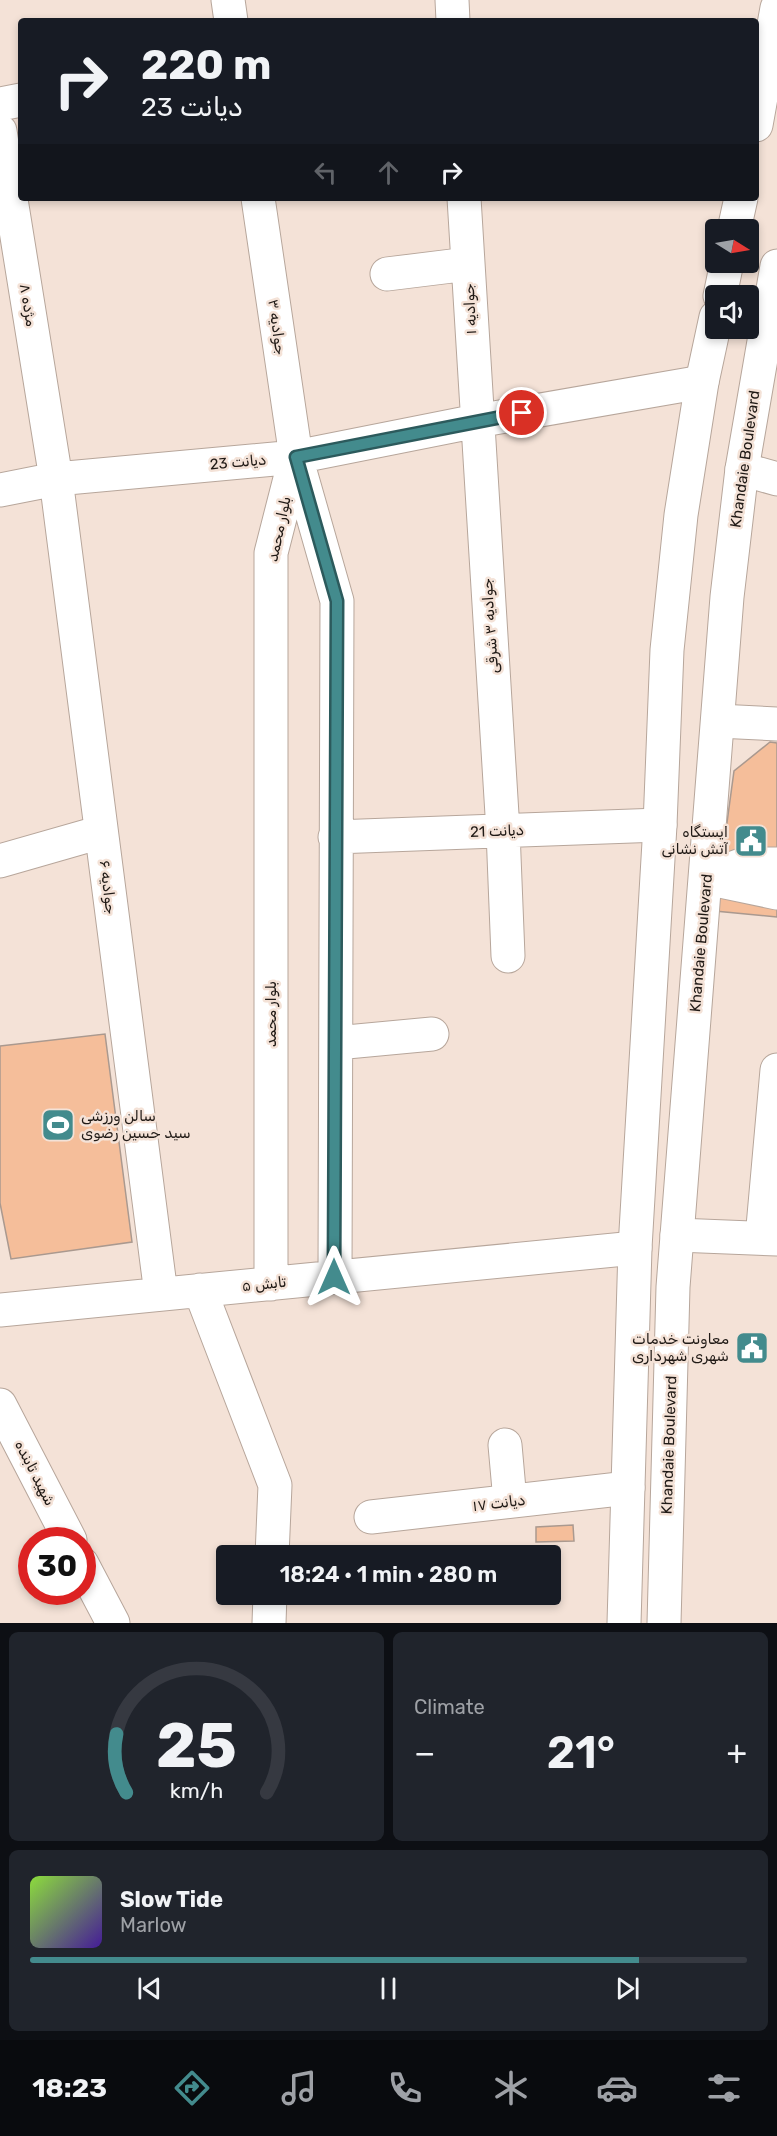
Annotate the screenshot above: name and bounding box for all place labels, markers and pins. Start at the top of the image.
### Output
pin [496,387,547,438]
place label: ایستگاه آتش نشانی [661,823,729,858]
public building icon: ایستگاه آتش نشانی [733,823,769,859]
sports icon: سالن ورزشی سید حسین رضوی [40,1107,76,1143]
place label: سالن ورزشی سید حسین رضوی [81,1107,191,1142]
place label: معاونت خدمات شهری شهرداری [632,1330,729,1365]
public building icon: معاونت خدمات شهری شهرداری [734,1330,770,1366]

